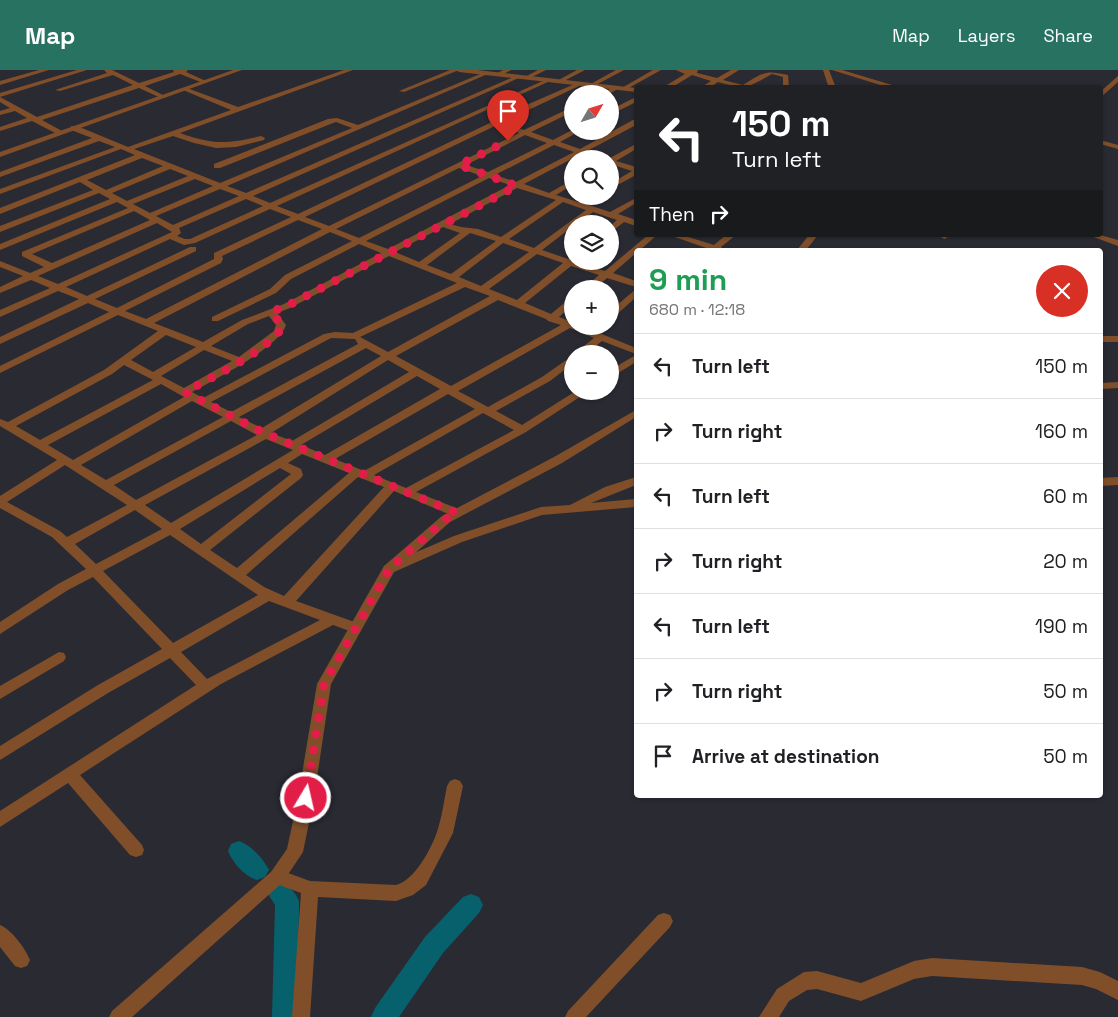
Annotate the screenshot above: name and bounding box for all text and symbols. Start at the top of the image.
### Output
text: Map [25,20,75,51]
text: Map [892,24,930,47]
text: Layers [958,24,1015,47]
text: Share [1043,24,1093,47]
north arrow [564,85,619,140]
map controls [564,85,619,400]
pin [487,90,529,141]
icon: arrive [494,97,522,125]
text: 150 m [732,102,830,146]
icon: left [649,105,714,170]
text: Turn left [732,145,822,173]
button: search [564,150,619,205]
icon: right [705,200,733,228]
text: Then [649,202,695,227]
button: layers [564,215,619,270]
text: 9 min [649,260,727,299]
button: close [1036,265,1088,317]
button: + [564,280,619,335]
text: 680 m · 12:18 [649,299,745,320]
button: − [564,345,619,400]
icon: left [649,352,677,380]
text: Turn left [692,354,770,379]
text: 150 m [1035,354,1088,379]
icon: right [649,417,677,445]
text: Turn right [692,419,782,444]
text: 160 m [1035,419,1088,444]
icon: left [649,482,677,510]
text: Turn left [692,484,770,509]
text: 60 m [1043,484,1088,509]
icon: right [649,547,677,575]
text: Turn right [692,549,782,574]
text: 20 m [1043,549,1088,574]
icon: left [649,612,677,640]
text: Turn left [692,614,770,639]
text: 190 m [1035,614,1088,639]
icon: right [649,677,677,705]
text: Turn right [692,679,782,704]
text: 50 m [1043,679,1088,704]
icon: arrive [649,742,677,770]
text: Arrive at destination [692,744,880,769]
text: 50 m [1043,744,1088,769]
position arrow [279,771,331,823]

